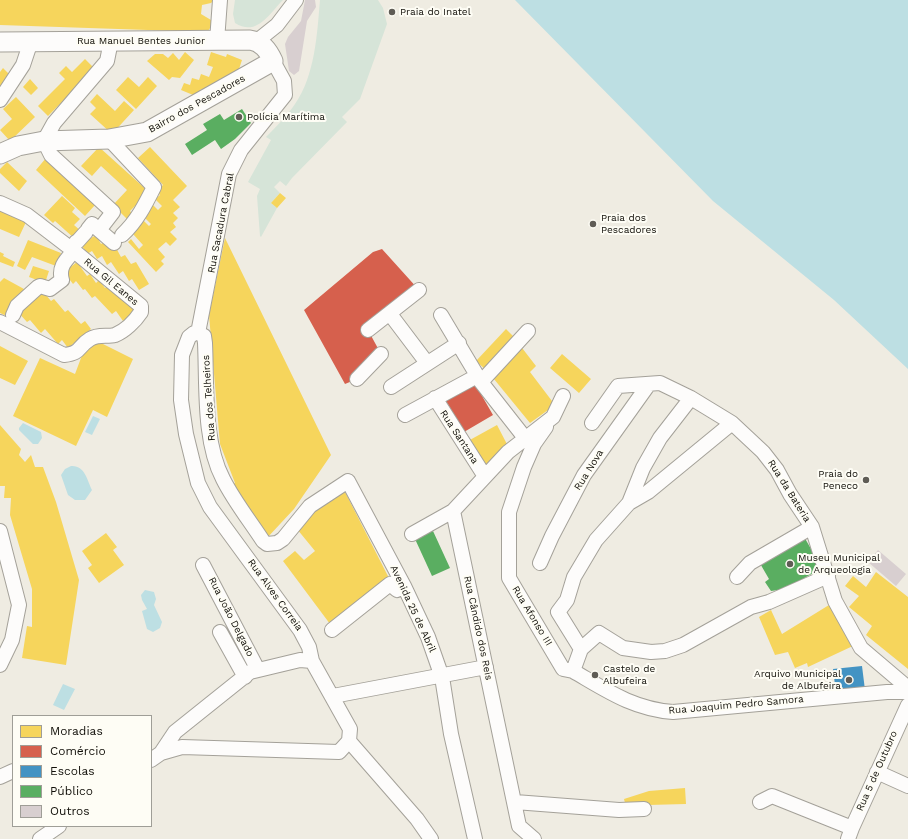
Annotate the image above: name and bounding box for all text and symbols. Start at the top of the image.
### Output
place label: Praia do Inatel [400,6,471,18]
marker: Praia do Inatel [387,7,397,17]
street label: Rua Manuel Bentes Junior [77,35,205,47]
street label: Bairro dos Pescadores [147,72,247,136]
place label: Polícia Marítima [247,111,325,123]
marker: Polícia Marítima [234,112,244,122]
street label: Rua Sacadura Cabral [205,172,237,274]
place label: Praia dos Pescadores [601,212,657,236]
marker: Praia dos Pescadores [588,219,598,229]
street label: Rua Gil Eanes [81,256,141,308]
street label: Rua dos Telheiros [200,355,218,441]
street label: Rua Santana [437,408,481,466]
street label: Rua Nova [572,447,606,493]
street label: Rua da Bateria [765,458,813,524]
place label: Praia do Peneco [818,468,858,492]
marker: Praia do Peneco [861,475,871,485]
place label: Museu Municipal de Arqueologia [798,552,880,576]
street label: Rua Alves Correia [245,557,305,633]
marker: Museu Municipal de Arqueologia [785,559,795,569]
street label: Avenida 25 de Abril [388,564,438,654]
street label: Rua João Delgado [206,575,256,659]
street label: Rua Cândido dos Reis [461,575,495,681]
street label: Rua Afonso III [509,584,555,648]
place label: Castelo de Albufeira [603,663,655,686]
place label: Arquivo Municipal de Albufeira [754,668,841,692]
marker: Castelo de Albufeira [590,670,600,680]
marker: Arquivo Municipal de Albufeira [844,675,854,685]
street label: Rua Joaquim Pedro Samora [668,693,804,717]
legend [12,715,152,827]
text: Moradias [50,724,103,738]
street label: Rua 5 de Outubro [854,729,900,813]
text: Comércio [50,744,106,758]
text: Escolas [50,764,95,778]
text: Público [50,784,93,798]
text: Outros [50,804,90,818]

